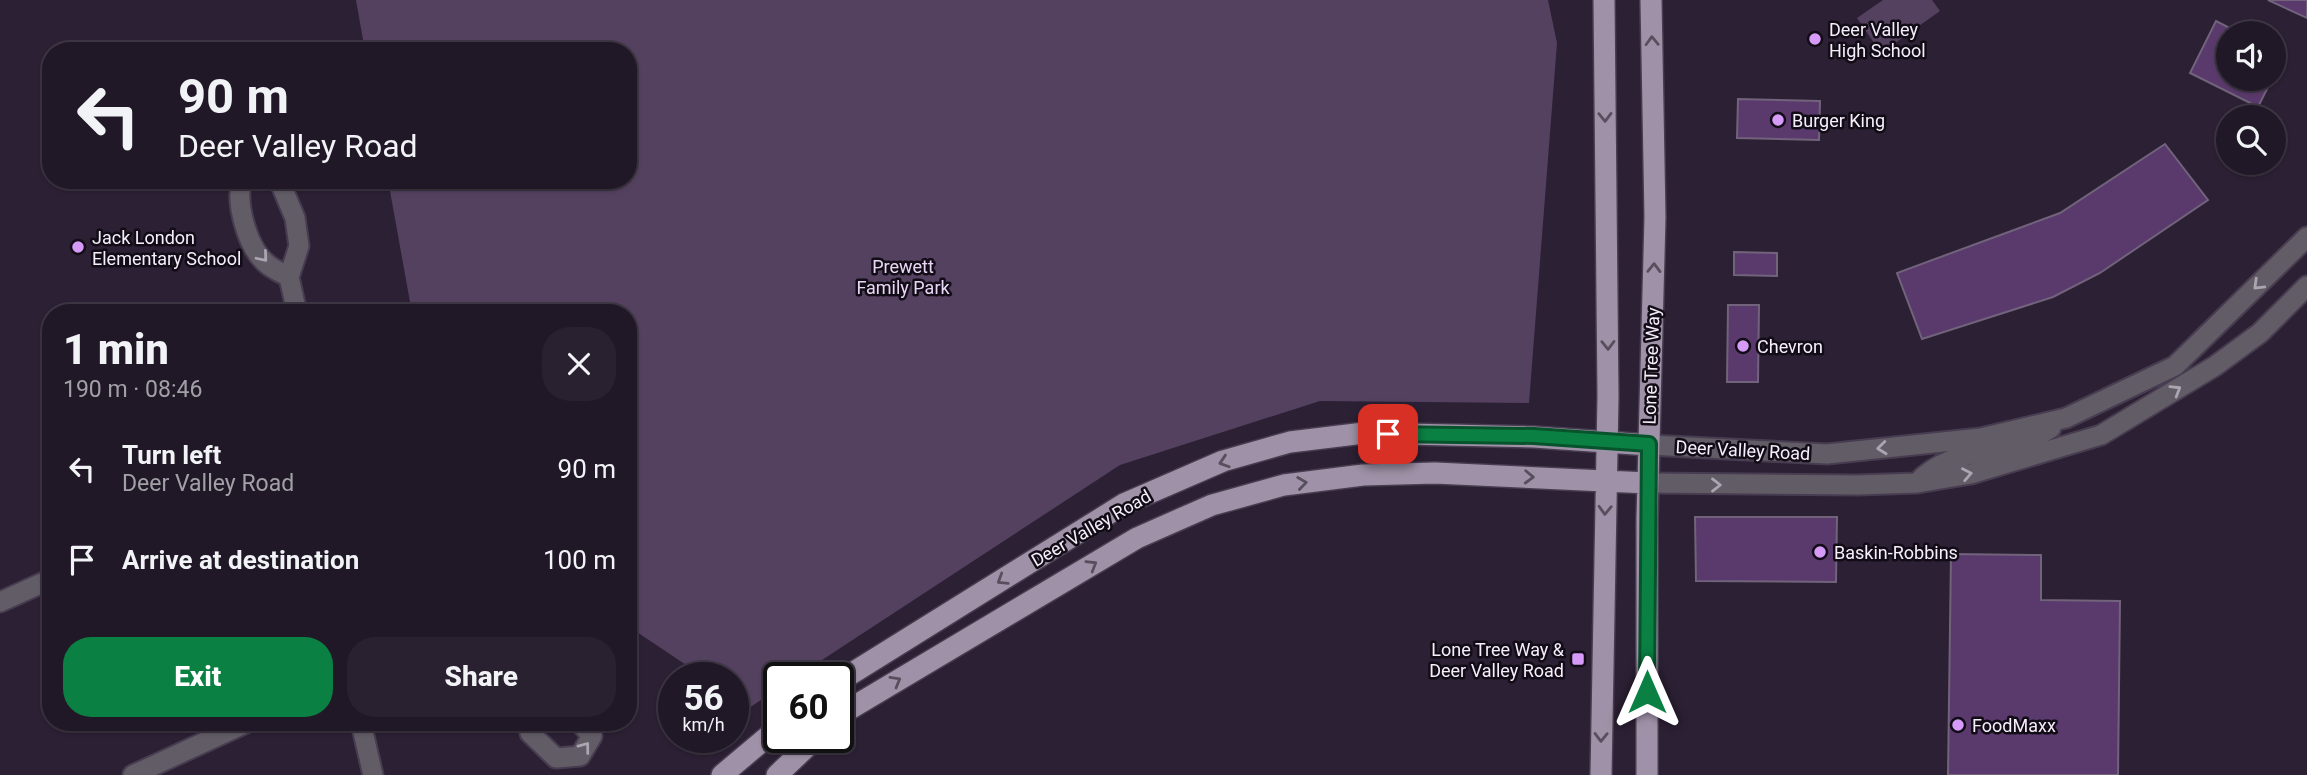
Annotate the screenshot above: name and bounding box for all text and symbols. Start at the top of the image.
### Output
place label: Deer Valley High School [1829,19,1926,61]
map controls [2216,21,2286,175]
button: sound [2216,21,2286,91]
marker: Deer Valley High School [1807,31,1823,47]
one-way arrow [1645,35,1660,46]
text: 90 m [178,68,289,125]
icon: left [63,70,154,161]
button: search [2216,105,2286,175]
place label: Burger King [1792,110,1885,131]
one-way arrow [1598,112,1613,123]
marker: Burger King [1770,112,1786,128]
text: Deer Valley Road [178,127,418,165]
place label: Jack London Elementary School [92,227,241,269]
marker: Jack London Elementary School [70,239,86,255]
one-way arrow [255,249,268,262]
park label: Prewett Family Park [856,256,950,298]
one-way arrow [1646,262,1661,273]
one-way arrow [2254,277,2267,290]
street label: Lone Tree Way [1638,307,1664,425]
text: 1 min [63,325,169,374]
button: close [542,327,616,401]
place label: Chevron [1757,336,1823,357]
marker: Chevron [1735,338,1751,354]
one-way arrow [1600,339,1615,350]
text: 190 m · 08:46 [63,376,202,403]
one-way arrow [2169,385,2182,398]
pin [1358,404,1418,464]
icon: arrive [1369,415,1407,453]
street label: Deer Valley Road [1675,436,1811,464]
text: Turn left [122,440,221,470]
one-way arrow [1877,440,1888,455]
icon: left [63,450,101,488]
one-way arrow [1218,453,1230,468]
text: 90 m [558,454,616,484]
one-way arrow [1961,468,1973,483]
one-way arrow [1524,469,1535,484]
text: Deer Valley Road [122,470,294,497]
one-way arrow [1297,475,1308,490]
one-way arrow [1711,477,1722,493]
street label: Deer Valley Road [1027,485,1155,571]
one-way arrow [1597,505,1613,516]
icon: arrive [63,541,101,579]
place label: Baskin-Robbins [1834,542,1958,563]
marker: Baskin-Robbins [1812,544,1828,560]
text: Arrive at destination [122,545,359,575]
text: 100 m [543,545,616,575]
one-way arrow [1085,560,1098,573]
one-way arrow [997,571,1010,584]
button: Exit [63,637,333,717]
button: Share [347,637,616,717]
place label: Lone Tree Way & Deer Valley Road [1429,639,1565,681]
marker: Lone Tree Way & Deer Valley Road [1570,651,1586,667]
position arrow [1610,655,1684,729]
speed limit sign: 60 [763,662,854,753]
one-way arrow [889,676,902,689]
text: 56 [683,678,724,719]
text: km/h [682,714,725,735]
place label: FoodMaxx [1972,715,2056,736]
marker: FoodMaxx [1950,717,1966,733]
one-way arrow [1593,733,1609,743]
one-way arrow [576,742,589,754]

